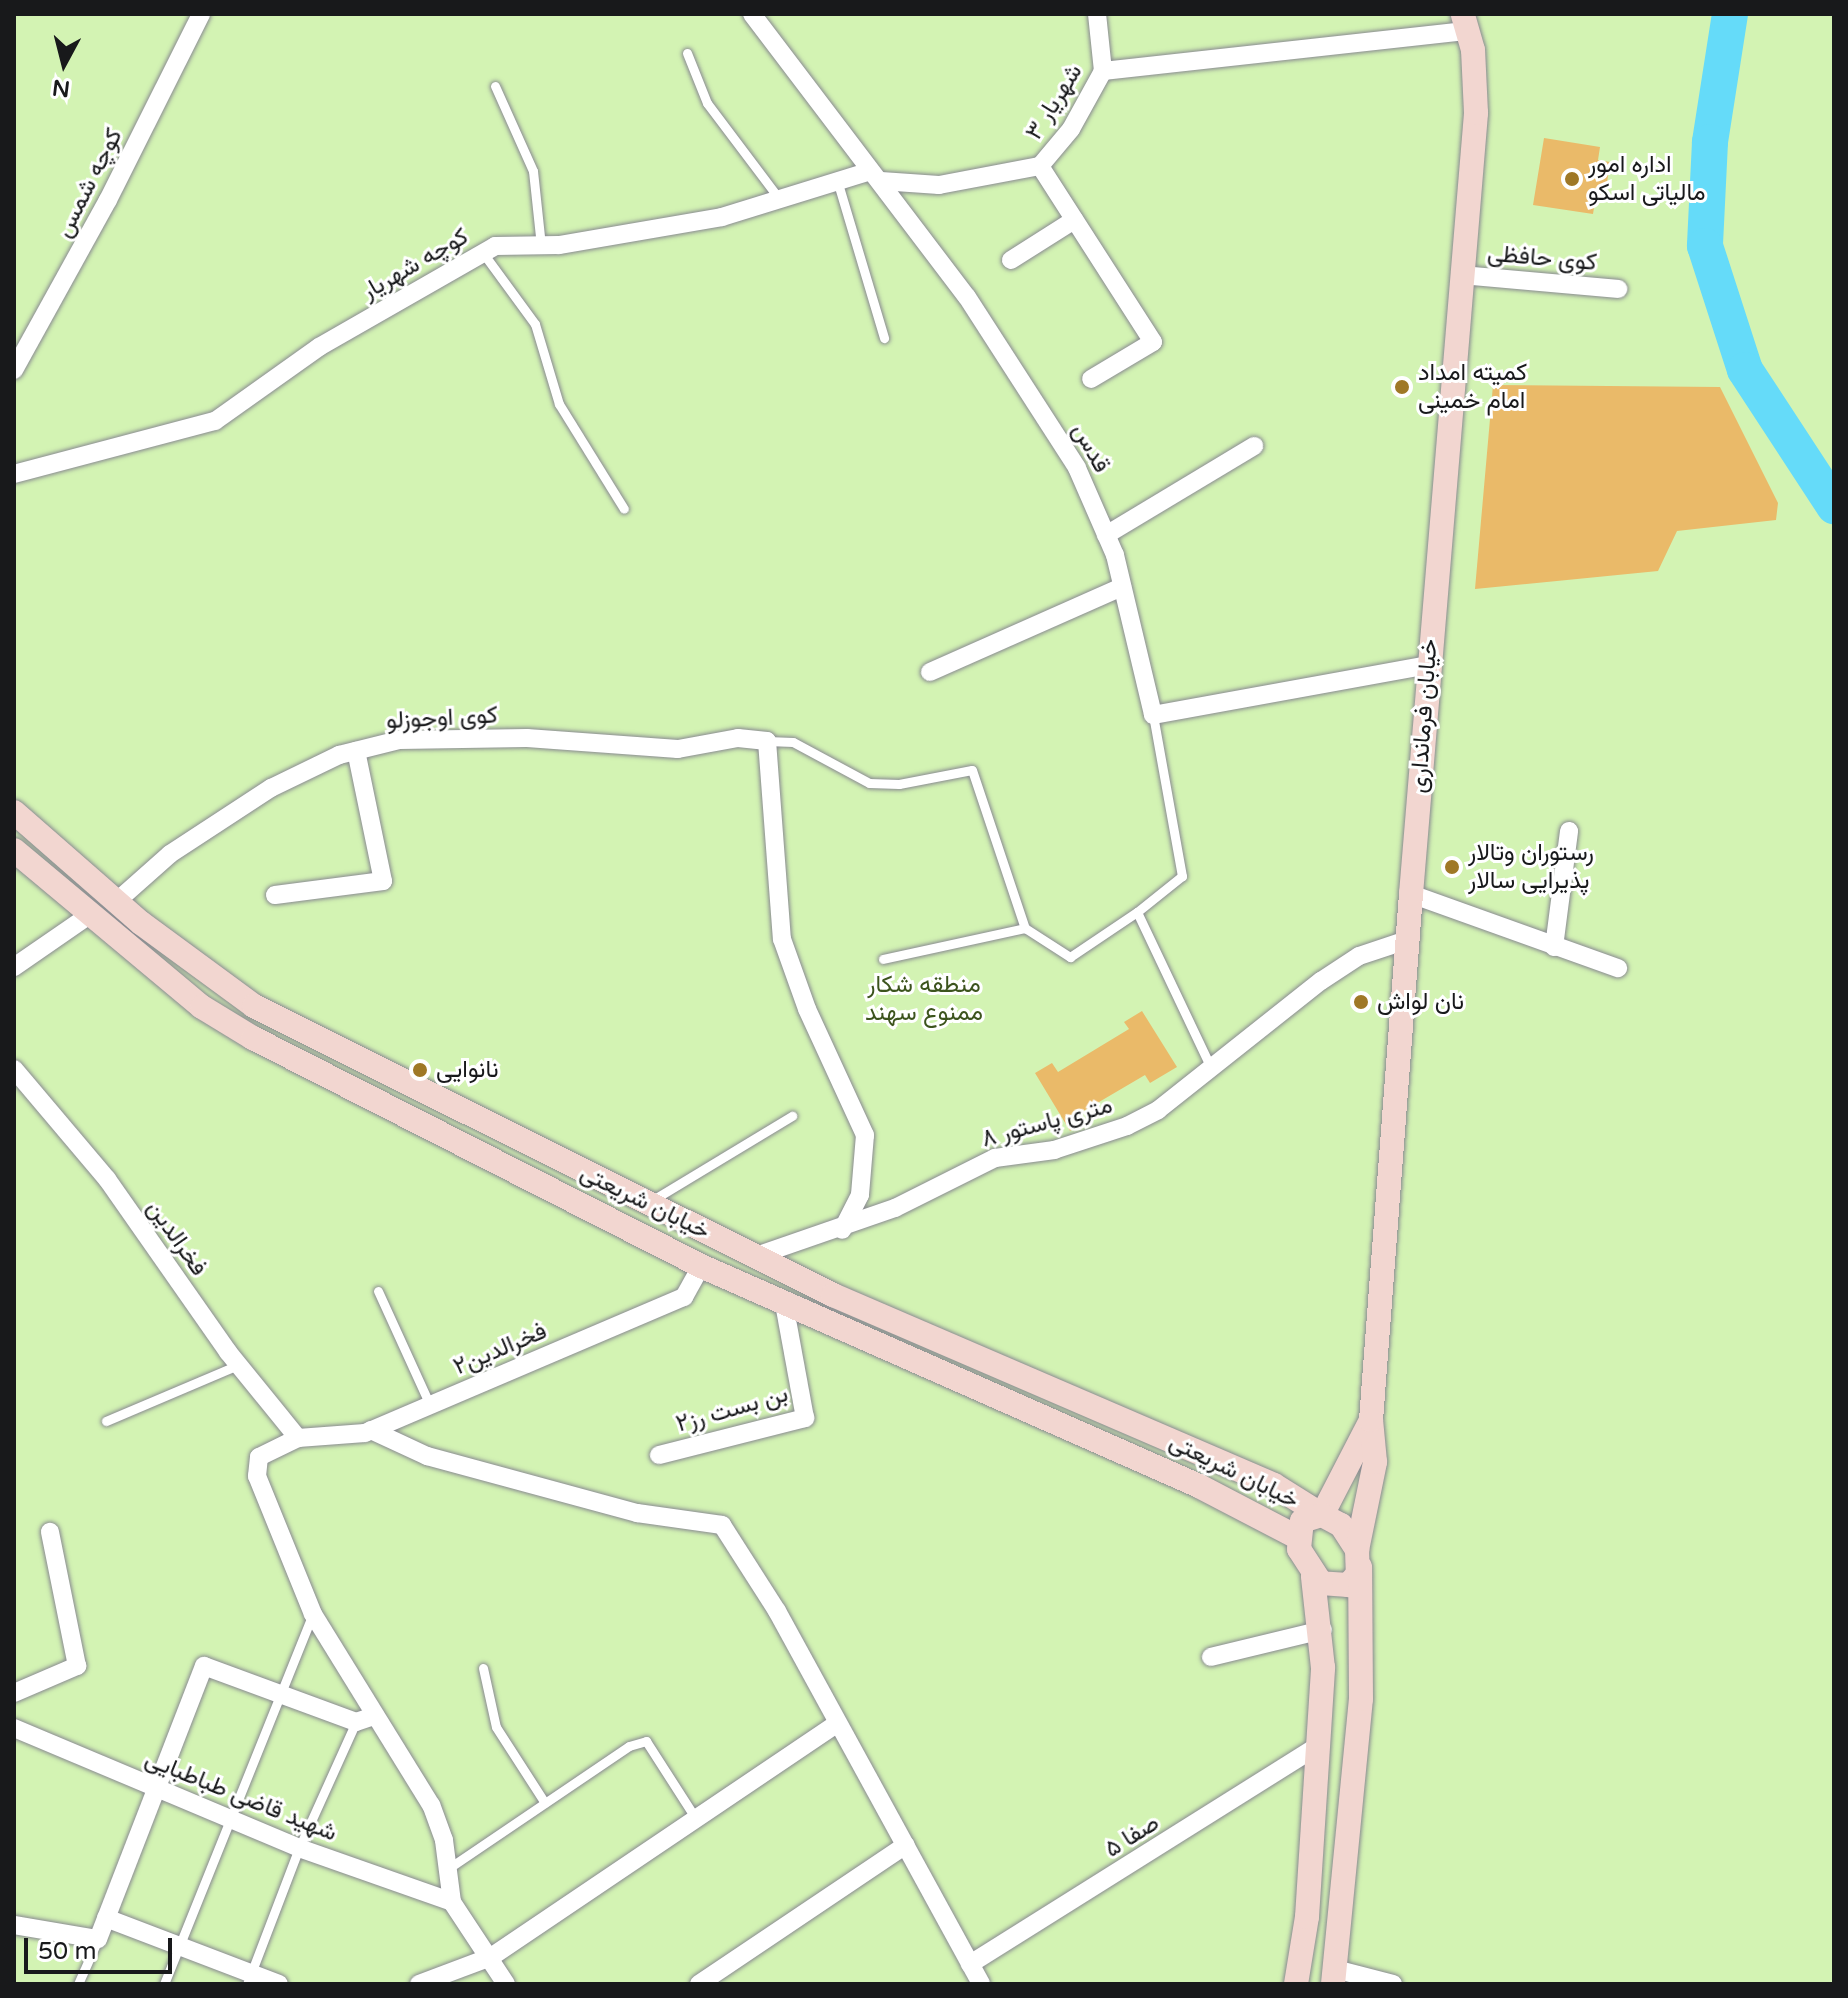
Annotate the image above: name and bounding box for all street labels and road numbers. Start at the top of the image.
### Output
street label: شهریار ۳ [1019,59,1089,145]
street label: کوچه شمس [49,124,129,242]
street label: کوچه شهریار [357,222,473,306]
street label: کوی حافظی [1486,239,1598,277]
street label: قدس [1066,418,1116,478]
street label: خیابان فرمانداری [1404,638,1444,794]
street label: کوی اوجوزلو [385,701,499,735]
street label: ۸ متری پاستور [978,1091,1116,1153]
street label: خیابان شریعتی [576,1158,714,1246]
street label: فخرالدین [141,1195,213,1281]
street label: فخرالدین۲ [449,1317,551,1381]
street label: بن بست رز۲ [673,1379,791,1439]
street label: خیابان شریعتی [1165,1427,1303,1515]
street label: شهید قاضی طباطبایی [141,1744,341,1848]
street label: صفا ۵ [1099,1808,1165,1864]

